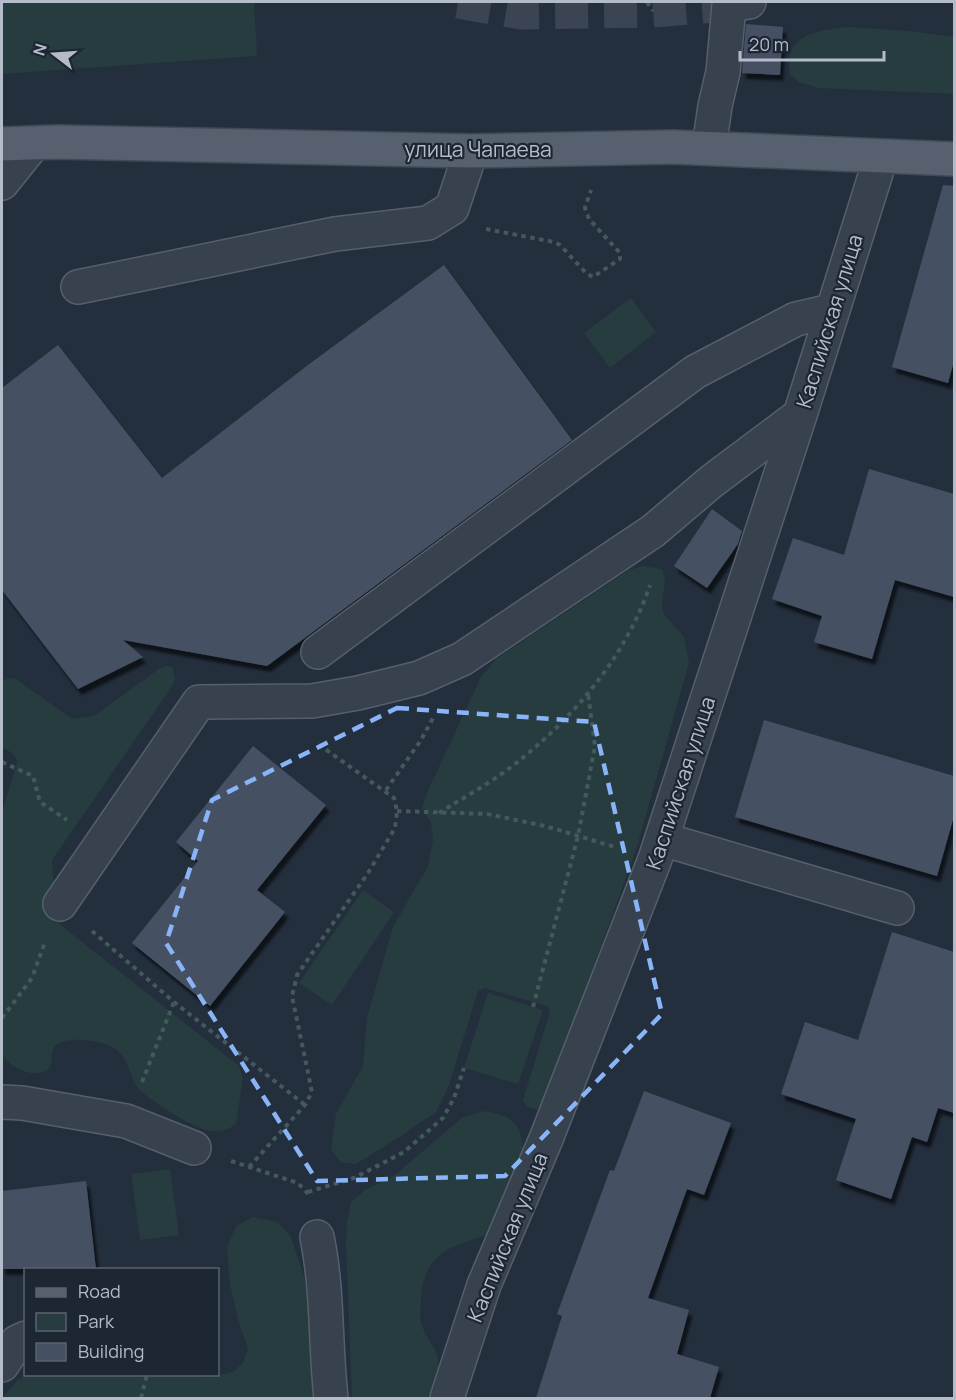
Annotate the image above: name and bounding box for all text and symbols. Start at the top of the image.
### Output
north arrow [24,24,84,84]
scale bar [740,24,884,62]
text: 20 m [749,32,789,56]
text: N [27,41,52,58]
street label: улица Чапаева [404,135,552,163]
street label: Каспийская улица [789,231,869,411]
street label: Каспийская улица [639,693,721,873]
street label: Каспийская улица [460,1148,554,1326]
legend [24,1268,219,1376]
text: Road [78,1279,121,1303]
text: Park [78,1309,115,1333]
text: Building [78,1339,144,1363]

